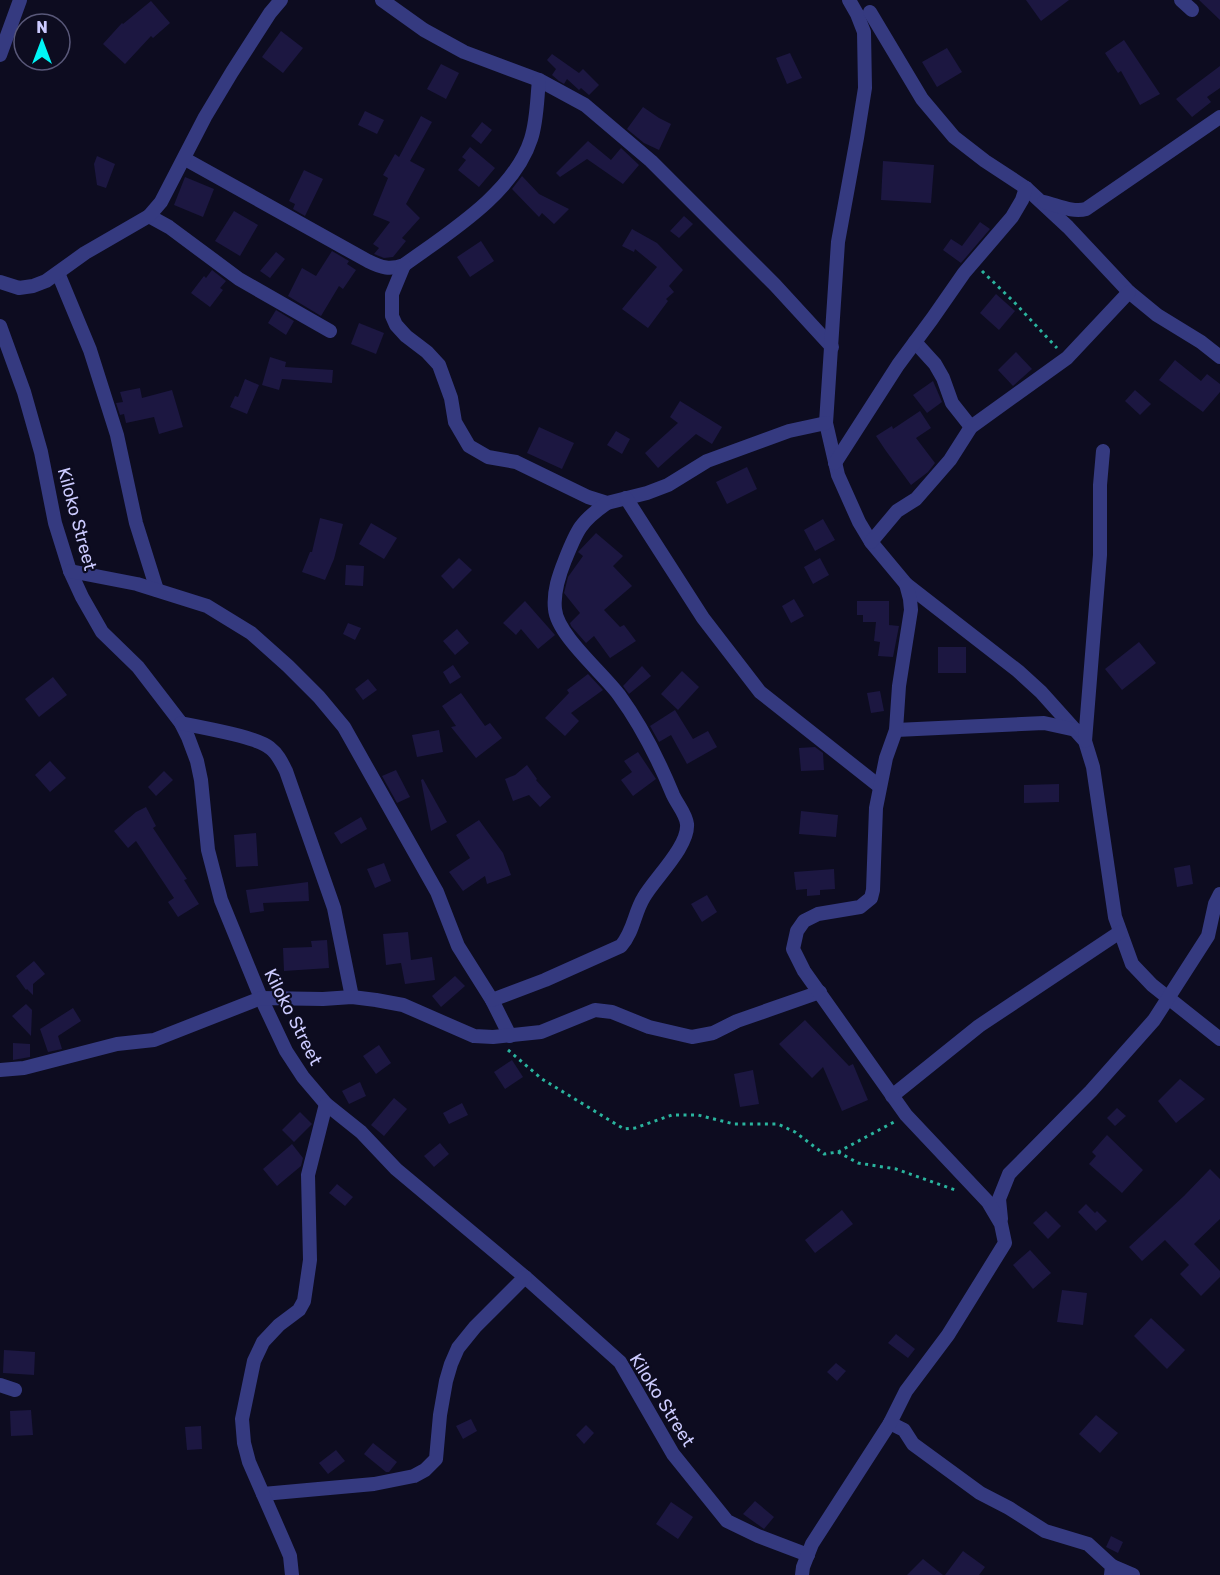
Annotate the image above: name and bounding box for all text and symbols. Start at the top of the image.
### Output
north arrow [12,12,72,72]
text: N [36,18,48,37]
street label: Kiloko Street [53,465,101,573]
street label: Kiloko Street [259,965,327,1069]
street label: Kiloko Street [625,1349,699,1451]

